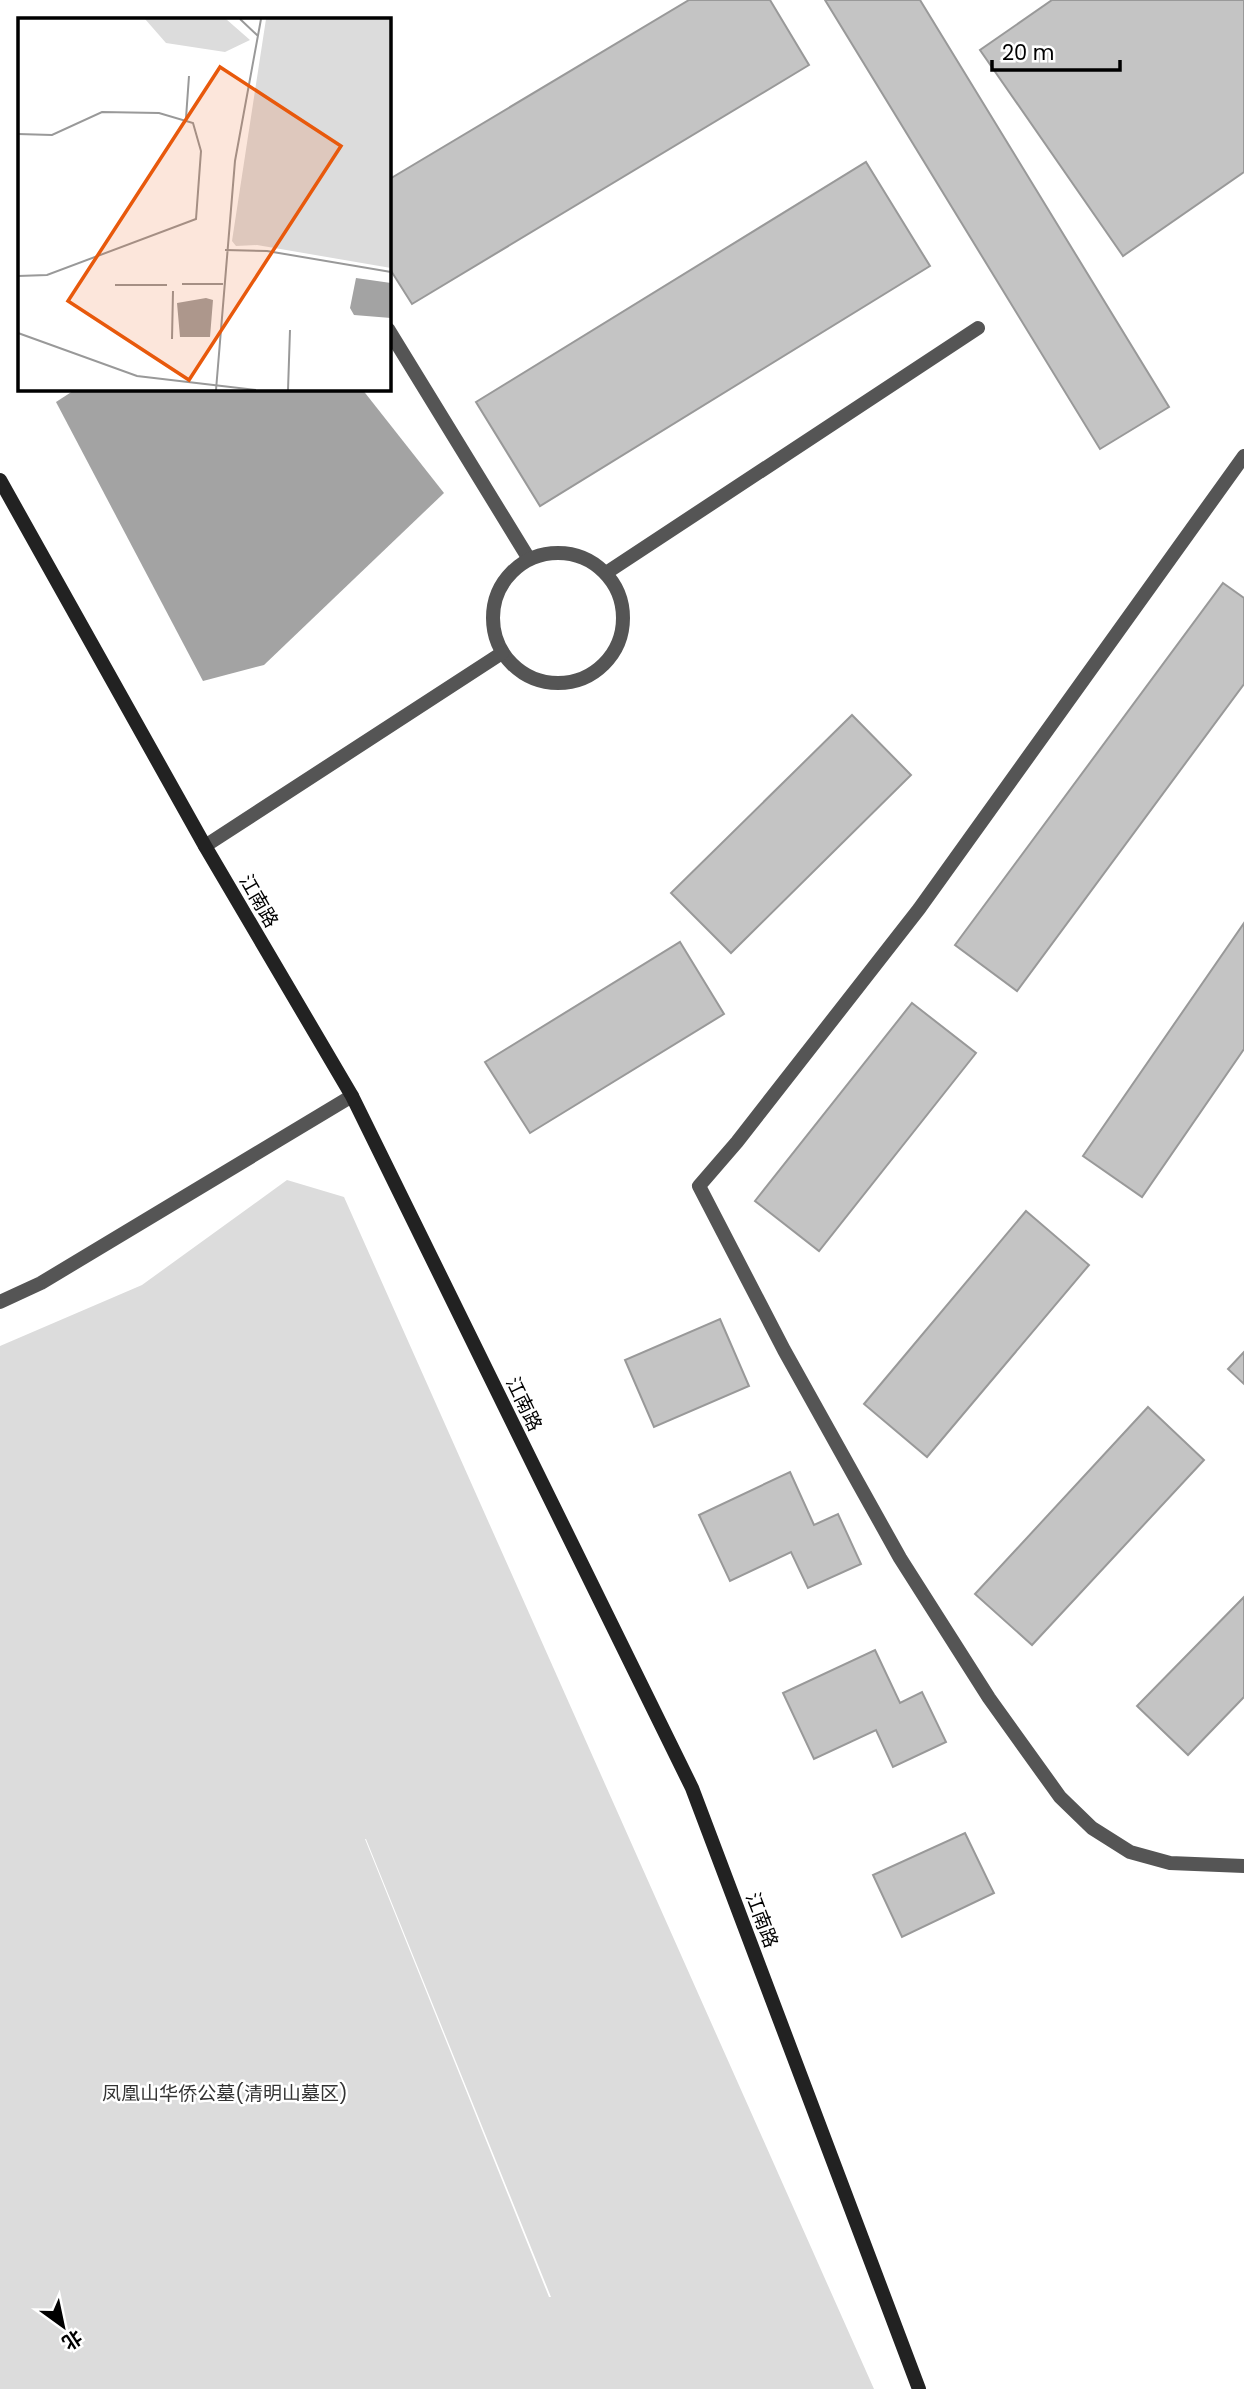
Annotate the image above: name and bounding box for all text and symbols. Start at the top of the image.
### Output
inset map [18,18,390,390]
scale bar [992,28,1120,72]
text: 20 m [1002,38,1055,67]
street label: 江南路 [233,870,285,932]
street label: 江南路 [499,1372,549,1436]
street label: 江南路 [739,1889,785,1951]
park label: 凤凰山华侨公墓(清明山墓区) [102,2080,348,2107]
north arrow [28,2291,98,2361]
text: 北 [57,2323,87,2356]

